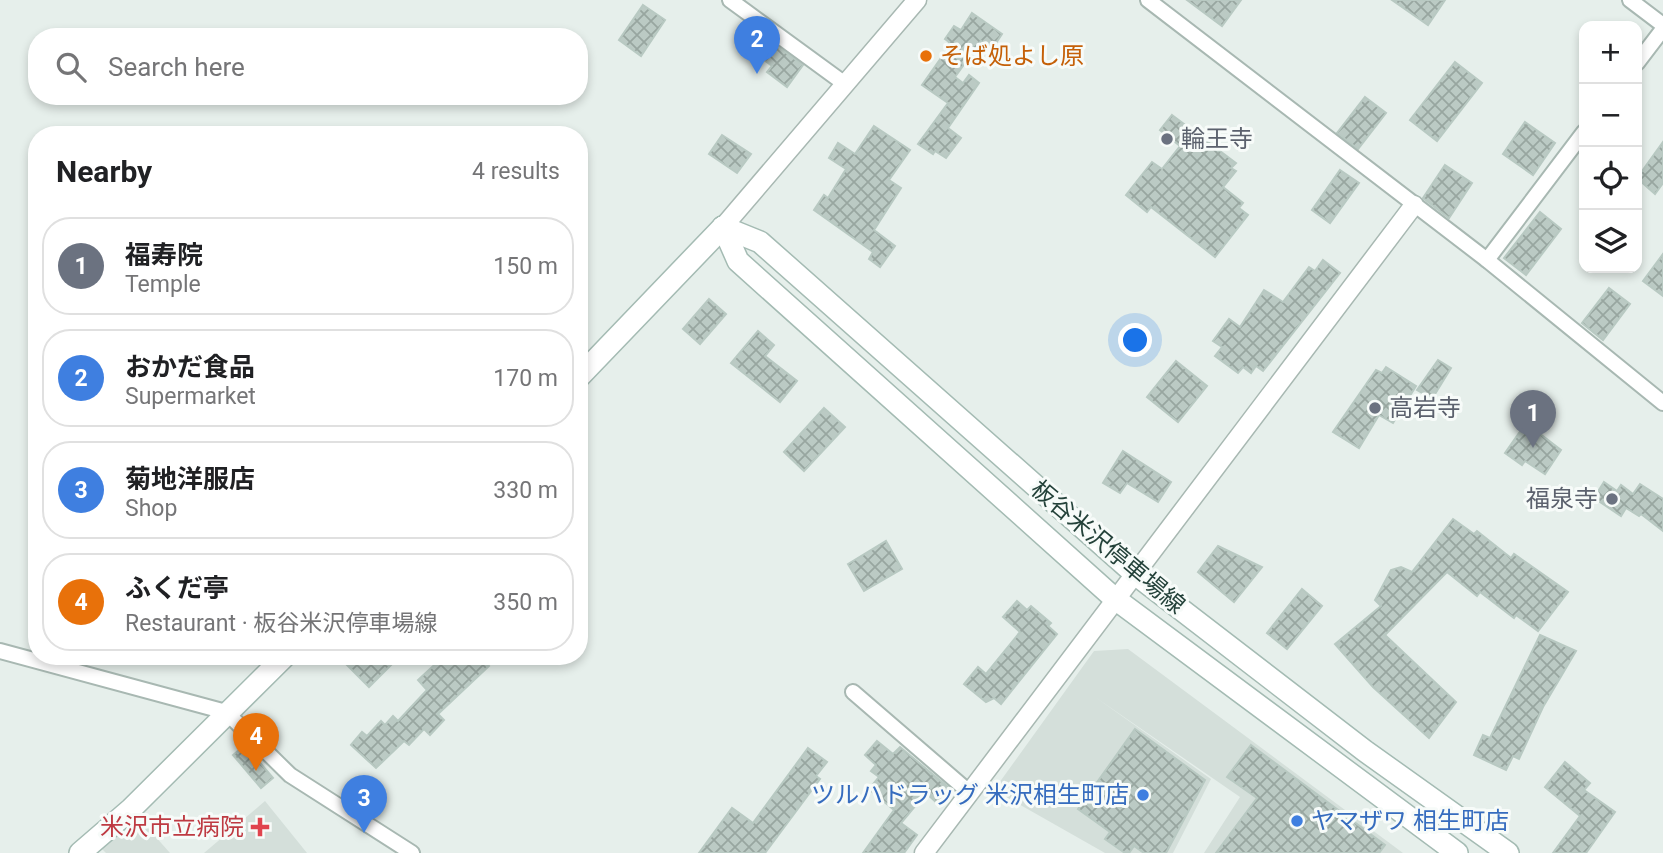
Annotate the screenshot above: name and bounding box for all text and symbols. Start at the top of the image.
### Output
pin: 2 [734,16,780,74]
map controls [1579,21,1642,273]
button: + [1579,21,1642,84]
search box [28,28,588,105]
place label: そば処よし原 [940,42,1084,70]
icon: search [52,48,90,86]
marker: そば処よし原 [918,48,934,64]
text: Search here [108,52,245,82]
button: − [1579,84,1642,147]
place label: 輪王寺 [1181,125,1253,153]
marker: 輪王寺 [1159,131,1175,147]
button: locate [1579,147,1642,210]
text: Nearby [56,154,152,189]
text: 4 results [472,158,560,185]
button: layers [1579,210,1642,273]
text: 福寿院 [125,240,203,270]
text: 1 [74,253,88,280]
text: 150 m [493,253,558,280]
text: Temple [125,271,201,298]
your location [1118,323,1152,357]
text: おかだ食品 [125,352,255,382]
text: 2 [74,365,88,392]
text: 170 m [493,365,558,392]
text: Supermarket [125,383,256,410]
pin: 1 [1510,390,1556,448]
place label: 高岩寺 [1389,394,1461,422]
marker: 高岩寺 [1367,400,1383,416]
text: 菊地洋服店 [125,464,255,494]
street label: 板谷米沢停車場線 [1025,475,1191,619]
text: 3 [74,477,88,504]
text: 330 m [493,477,558,504]
place label: 福泉寺 [1526,485,1598,513]
marker: 福泉寺 [1604,491,1620,507]
text: Shop [125,495,177,522]
text: ふくだ亭 [125,573,229,603]
text: 4 [74,589,88,616]
text: 350 m [493,589,558,616]
text: Restaurant · 板谷米沢停車場線 [125,610,437,637]
pin: 4 [233,713,279,771]
pin: 3 [341,775,387,833]
place label: ツルハドラッグ 米沢相生町店 [811,781,1129,809]
marker: ツルハドラッグ 米沢相生町店 [1135,787,1151,803]
place label: ヤマザワ 相生町店 [1311,807,1509,835]
place label: 米沢市立病院 [100,813,244,841]
marker: ヤマザワ 相生町店 [1289,813,1305,829]
marker: 米沢市立病院 [250,817,270,837]

